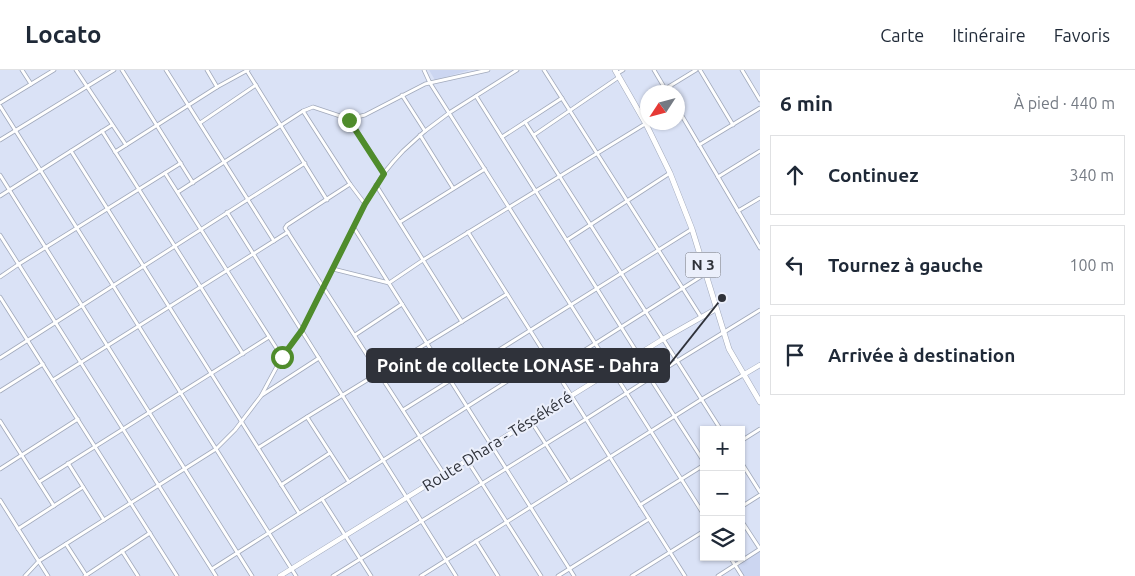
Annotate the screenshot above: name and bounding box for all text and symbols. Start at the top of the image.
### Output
text: Locato [25,21,101,48]
text: Carte [880,25,924,45]
text: Itinéraire [952,25,1026,45]
text: Favoris [1054,25,1110,45]
north arrow [640,85,685,130]
text: 6 min [780,91,833,115]
text: À pied · 440 m [1014,94,1115,112]
route end [338,109,361,132]
icon: ahead [781,161,809,189]
text: Continuez [828,164,918,186]
text: 340 m [1069,166,1114,184]
icon: left [781,251,809,279]
road number: N 3 [686,252,720,278]
text: Tournez à gauche [828,254,983,276]
text: 100 m [1069,256,1114,274]
icon: arrive [781,341,809,369]
text: Arrivée à destination [828,344,1015,366]
route start [271,346,294,369]
callout: Point de collecte LONASE - Dahra [367,349,669,382]
text: Point de collecte LONASE - Dahra [377,355,659,375]
street label: Route Dhara - Téssékéré [419,387,575,495]
map controls [700,426,745,561]
button: + [700,426,745,471]
button: − [700,471,745,516]
button: layers [700,516,745,561]

